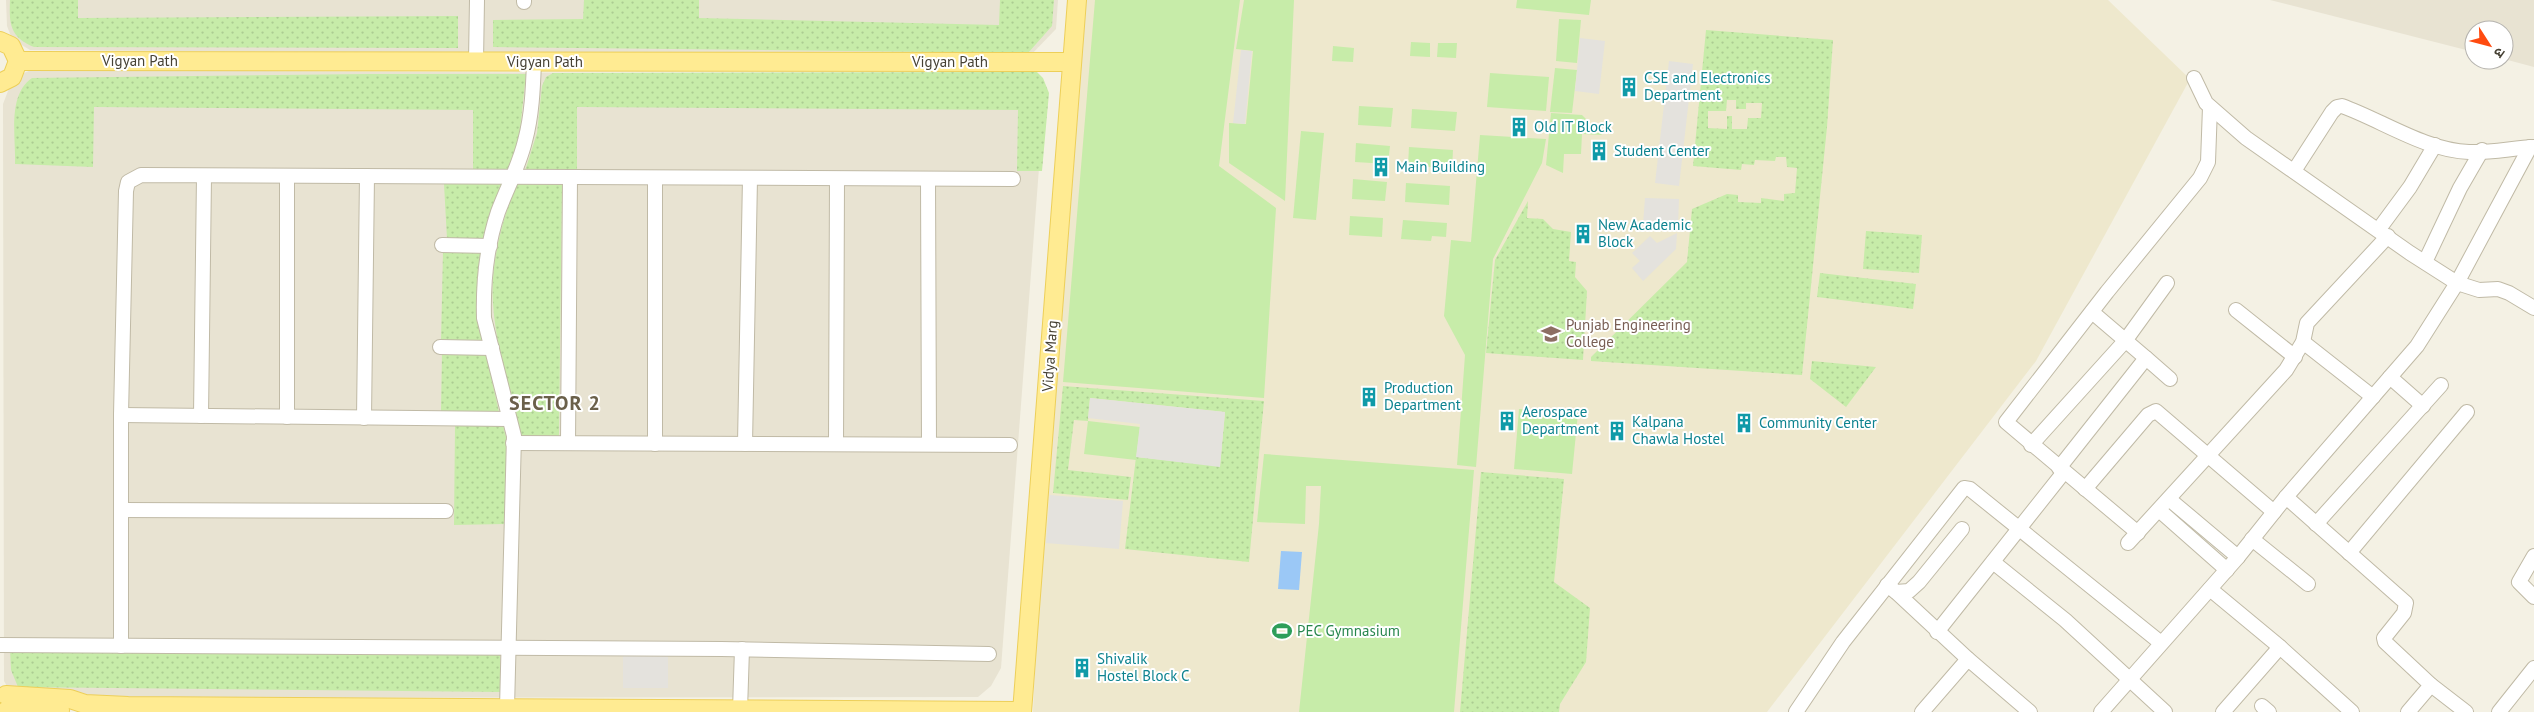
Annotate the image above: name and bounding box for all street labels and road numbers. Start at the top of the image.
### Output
street label: Vigyan Path [101,51,178,70]
street label: Vigyan Path [506,52,583,71]
street label: Vigyan Path [911,52,988,71]
street label: Vidya Marg [1037,320,1061,393]

